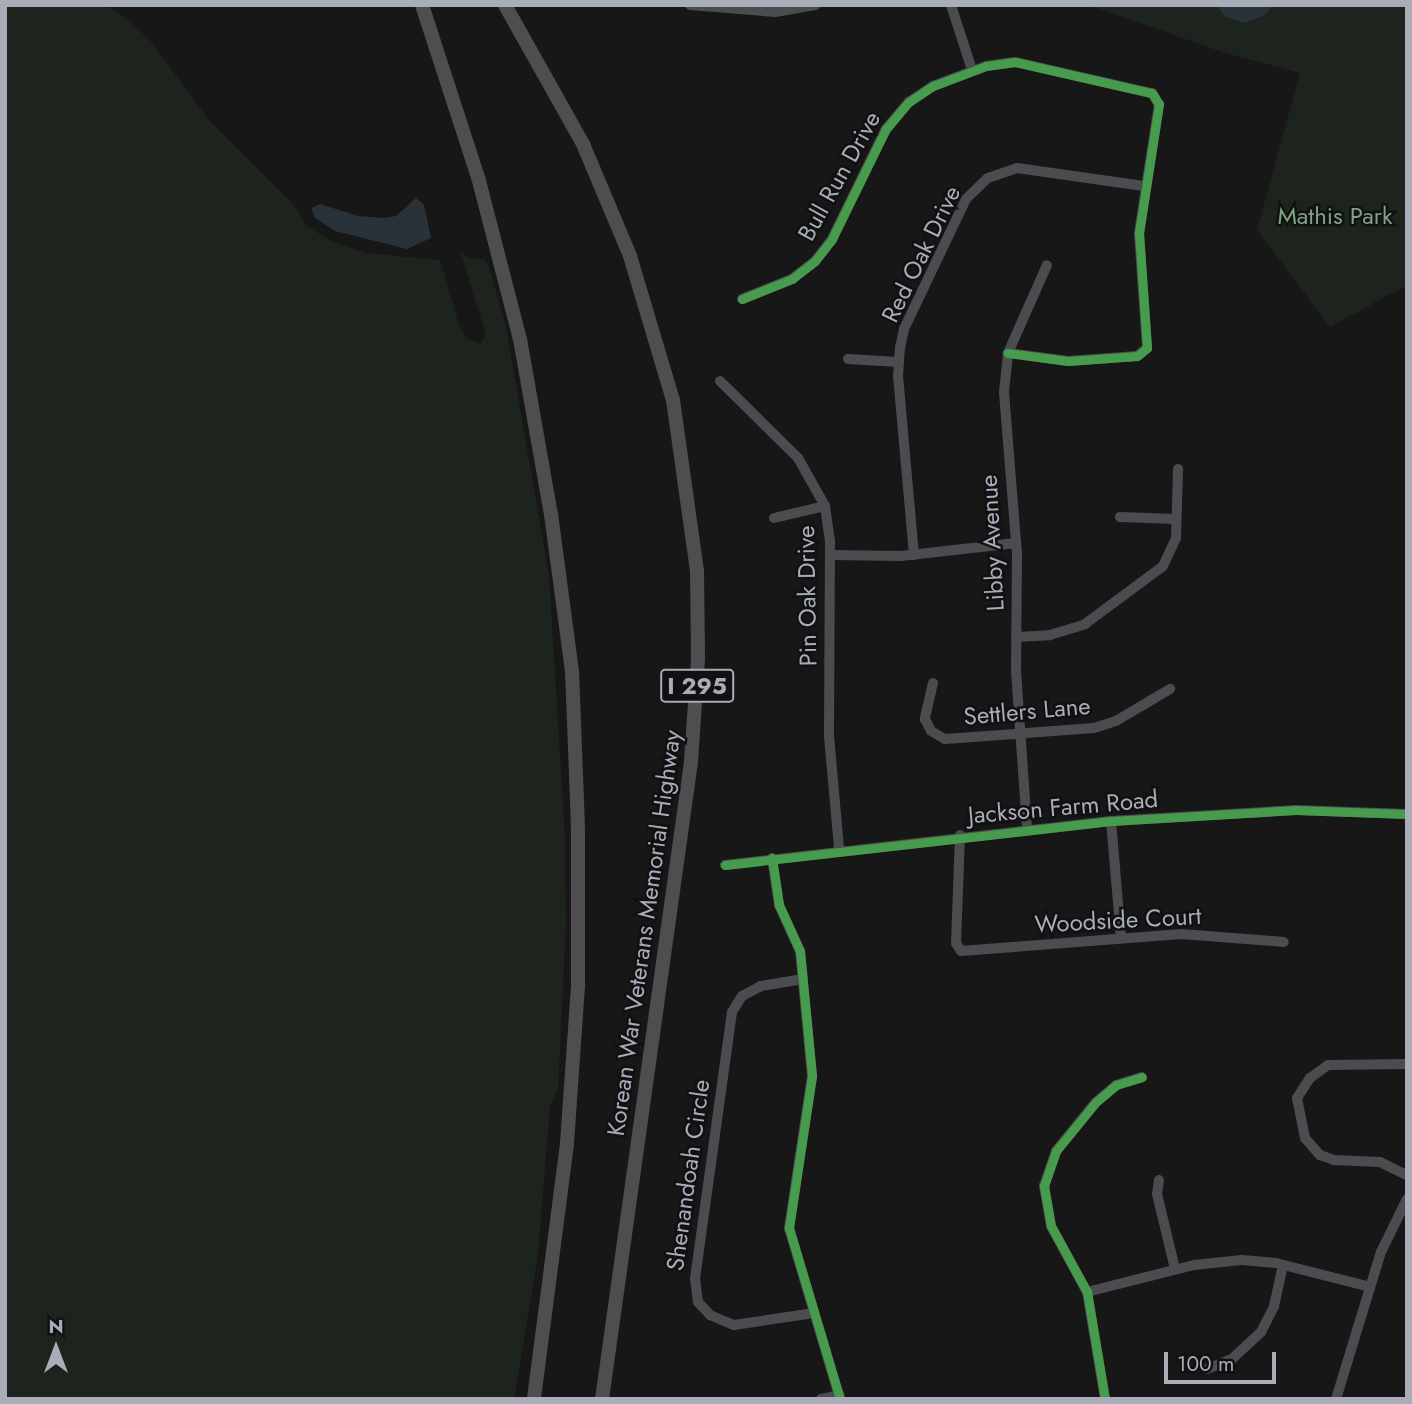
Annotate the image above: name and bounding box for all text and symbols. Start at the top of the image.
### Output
street label: Bull Run Drive [792,106,886,246]
street label: Red Oak Drive [876,181,966,327]
park label: Mathis Park [1277,202,1393,230]
street label: Libby Avenue [974,474,1010,612]
street label: Pin Oak Drive [791,525,823,667]
road number: I 295 [658,666,736,706]
street label: Settlers Lane [962,691,1092,731]
street label: Korean War Veterans Memorial Highway [601,728,687,1138]
street label: Jackson Farm Road [967,784,1159,830]
street label: Woodside Court [1034,901,1202,939]
street label: Shenandoah Circle [660,1077,716,1273]
north arrow [21,1313,91,1383]
text: N [48,1313,64,1340]
scale bar [1167,1338,1279,1382]
text: 100 m [1177,1349,1234,1379]

